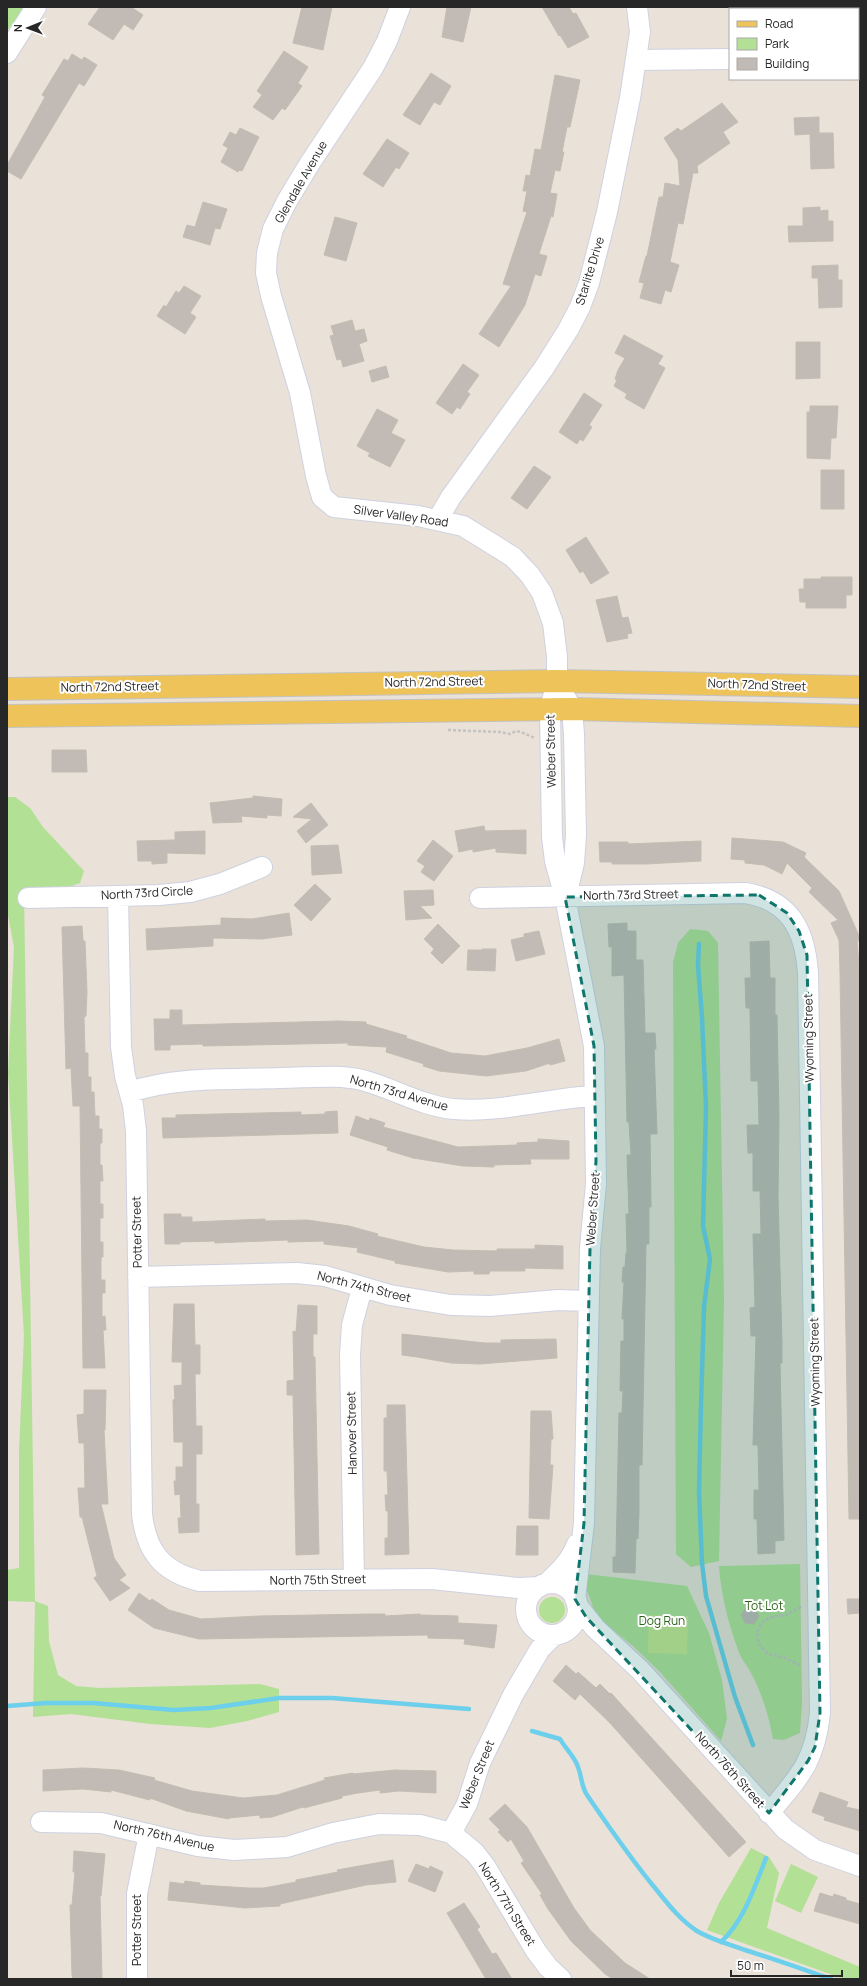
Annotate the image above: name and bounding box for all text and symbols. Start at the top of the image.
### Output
north arrow [8,8,48,48]
legend [729,8,859,80]
text: Road [765,15,793,32]
text: N [10,24,25,32]
text: Park [765,35,790,52]
text: Building [765,55,809,72]
street label: Glendale Avenue [270,138,331,226]
street label: Starlite Drive [571,234,608,307]
street label: Silver Valley Road [353,500,450,531]
street label: North 72nd Street [385,672,484,691]
street label: North 72nd Street [707,674,807,695]
street label: North 72nd Street [61,677,160,696]
street label: Weber Street [541,714,560,788]
street label: North 73rd Circle [100,882,193,903]
street label: North 73rd Street [583,885,679,904]
street label: Wyoming Street [799,993,818,1083]
street label: North 73rd Avenue [348,1070,450,1115]
street label: Weber Street [581,1171,604,1246]
street label: Potter Street [127,1196,146,1268]
street label: North 74th Street [315,1267,413,1306]
street label: Wyoming Street [805,1317,824,1407]
street label: Hanover Street [342,1391,361,1475]
street label: North 75th Street [270,1570,367,1589]
park label: Tot Lot [745,1597,783,1614]
park label: Dog Run [639,1612,685,1629]
street label: North 76th Street [692,1728,769,1812]
street label: Weber Street [455,1737,498,1812]
street label: North 76th Avenue [112,1816,216,1855]
street label: North 77th Street [475,1859,540,1949]
street label: Potter Street [128,1894,145,1966]
scale bar [731,1952,842,1978]
text: 50 m [737,1957,764,1974]

